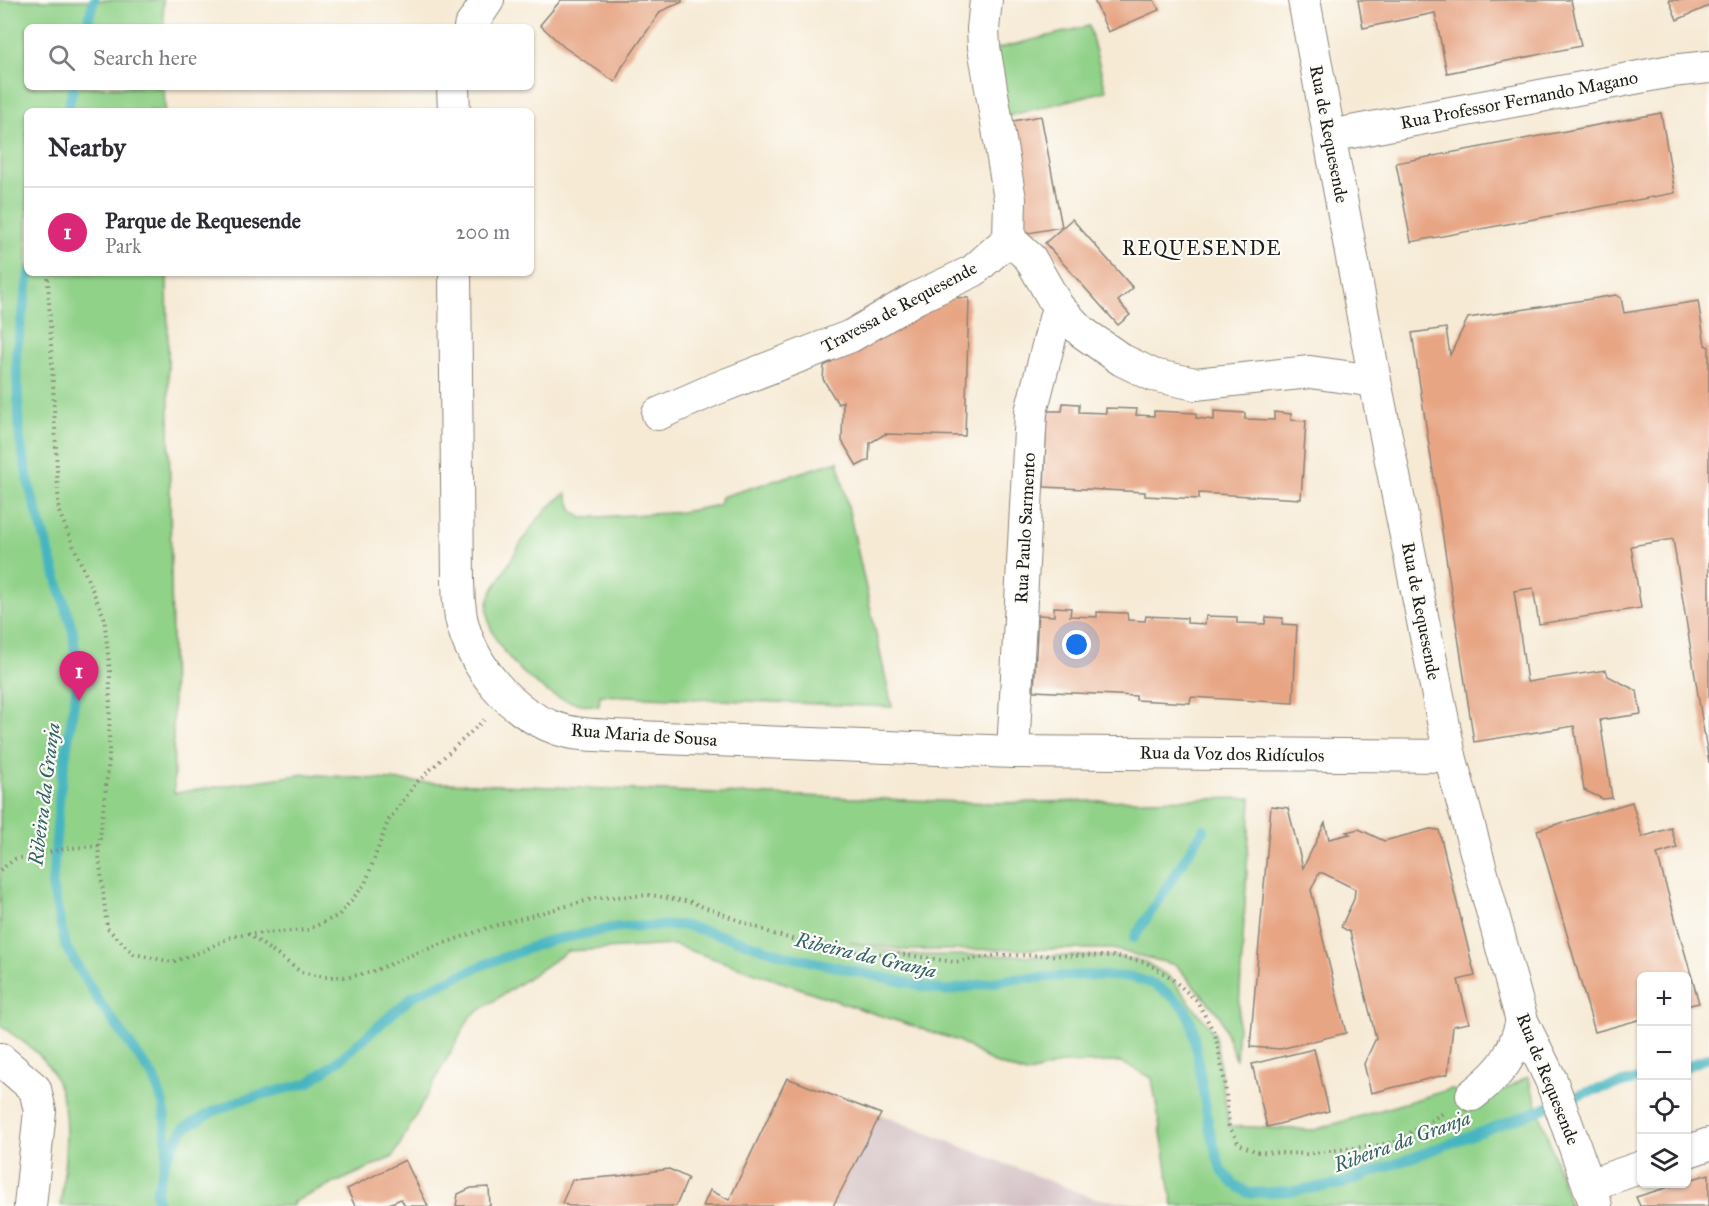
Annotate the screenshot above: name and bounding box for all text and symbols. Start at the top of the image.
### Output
search box [24,24,534,90]
icon: search [45,41,78,74]
text: Search here [93,44,197,71]
street label: Rua de Requesende [1304,63,1353,205]
street label: Rua Professor Fernando Magano [1398,66,1640,135]
text: Nearby [48,131,126,163]
text: Parque de Requesende [105,207,301,234]
text: 1 [64,220,71,244]
text: 200 m [456,220,510,244]
text: Park [105,234,141,258]
district label: REQUESENDE [1122,236,1282,260]
street label: Travessa de Requesende [817,257,981,358]
street label: Rua Paulo Sarmento [1010,452,1040,604]
street label: Rua de Requesende [1396,540,1445,682]
your location [1062,630,1091,659]
pin: 1 [60,652,98,701]
street label: Rua Maria de Sousa [570,719,718,751]
water label: Ribeira da Granja [23,721,65,868]
street label: Rua da Voz dos Ridículos [1139,741,1325,767]
water label: Ribeira da Granja [792,927,939,983]
map controls [1637,972,1691,1188]
button: + [1637,972,1691,1026]
street label: Rua de Requesende [1511,1010,1584,1148]
button: − [1637,1026,1691,1080]
button: locate [1637,1080,1691,1134]
water label: Ribeira da Granja [1329,1105,1474,1177]
button: layers [1637,1134,1691,1188]

